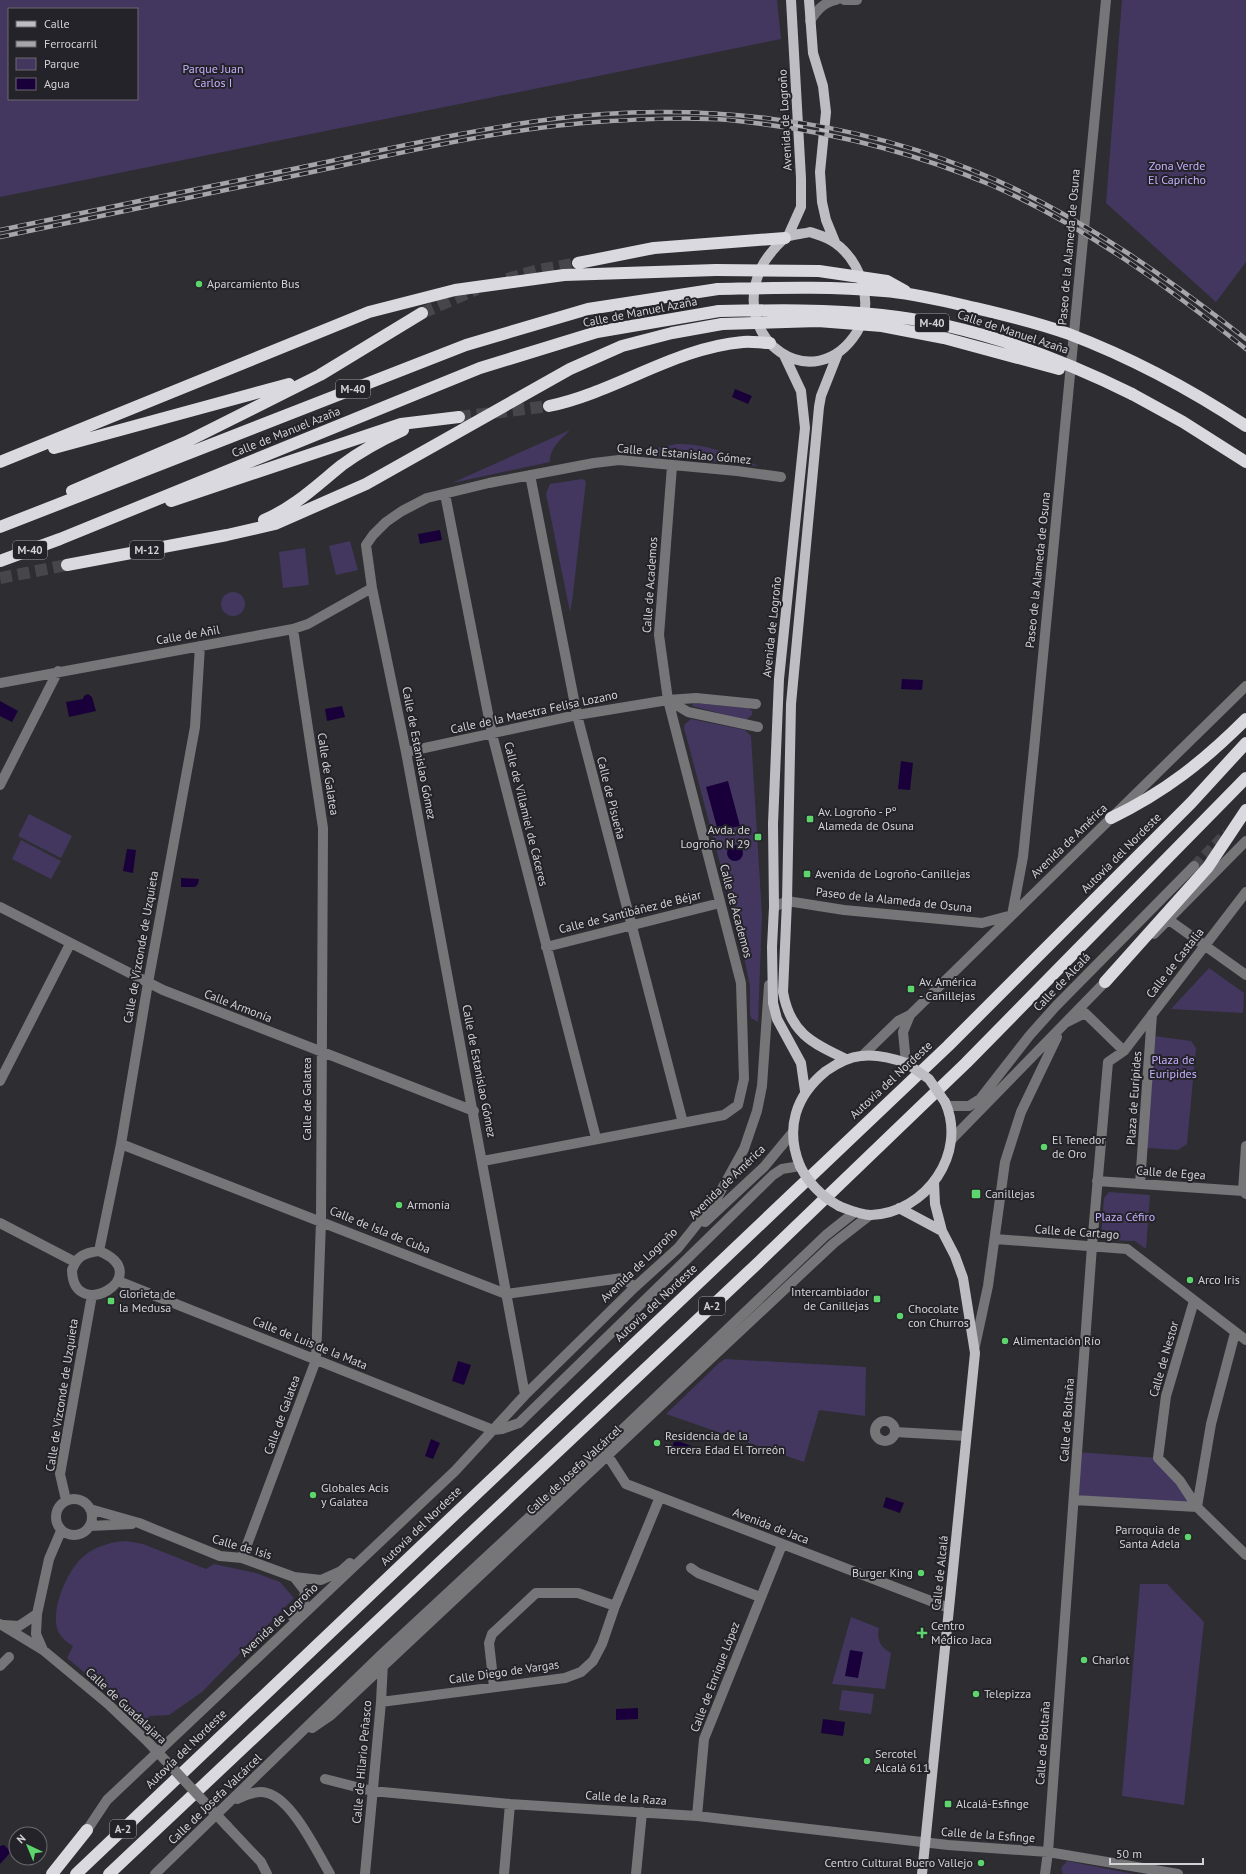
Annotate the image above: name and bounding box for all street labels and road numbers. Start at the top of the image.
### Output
street label: Avenida de Logroño [774,69,795,171]
street label: Paseo de la Alameda de Osuna [1054,168,1083,326]
street label: Calle de Manuel Azaña [581,293,698,330]
street label: Calle de Manuel Azaña [956,306,1071,357]
road number: M-40 [915,314,949,332]
road number: M-40 [336,380,370,398]
street label: Calle de Manuel Azaña [229,403,343,460]
street label: Calle de Estanislao Gómez [616,440,752,467]
street label: Paseo de la Alameda de Osuna [1022,491,1053,649]
street label: Calle de Academos [639,536,660,634]
road number: M-40 [13,541,47,559]
road number: M-12 [130,541,164,559]
street label: Avenida de Logroño [759,576,784,678]
street label: Calle de Añil [155,621,222,648]
street label: Calle de Estanislao Gómez [399,685,440,821]
street label: Calle de la Maestra Felisa Lozano [449,686,619,737]
street label: Calle de Galatea [315,732,342,816]
street label: Calle de Villamiel de Cáceres [501,740,552,888]
street label: Calle de Pisueña [594,755,629,841]
street label: Avenida de América [1027,800,1110,881]
street label: Autovía del Nordeste [1077,809,1164,896]
street label: Calle de Academos [717,862,756,959]
street label: Calle de Vizconde de Uzquieta [120,870,161,1024]
street label: Paseo de la Alameda de Osuna [815,884,973,915]
street label: Calle de Santibáñez de Béjar [557,887,703,936]
street label: Calle de Castalia [1143,925,1207,1001]
street label: Calle de Alcalá [1030,949,1093,1014]
street label: Calle Armonía [202,986,274,1025]
street label: Calle de Estanislao Gómez [459,1003,500,1139]
street label: Autovía del Nordeste [846,1038,935,1122]
street label: Plaza de Eurípides [1123,1051,1144,1145]
street label: Calle de Galatea [299,1057,314,1141]
street label: Avenida de América [685,1141,768,1222]
street label: Calle de Egea [1136,1163,1206,1182]
street label: Calle de Isla de Cuba [328,1203,433,1257]
street label: Calle de Cartago [1034,1221,1120,1242]
street label: Avenida de Logroño [597,1224,680,1305]
street label: Autovía del Nordeste [611,1261,700,1345]
road number: A-2 [699,1297,725,1315]
street label: Calle de Luis de la Mata [251,1313,370,1372]
street label: Calle de Vizconde de Uzquieta [42,1317,81,1472]
street label: Calle de Nestor [1146,1319,1182,1399]
street label: Calle de Galatea [260,1373,303,1457]
street label: Calle de Boltaña [1056,1377,1077,1462]
street label: Calle de Josefa Valcárcel [523,1421,625,1517]
street label: Autovía del Nordeste [377,1483,464,1568]
street label: Avenida de Jaca [731,1504,811,1547]
street label: Calle de Isis [211,1531,274,1562]
street label: Calle de Alcalá [928,1535,951,1611]
street label: Avenida de Logroño [236,1580,321,1660]
street label: Calle de Enrique López [687,1620,742,1734]
street label: Calle Diego de Vargas [448,1656,560,1687]
street label: Calle de Guadalajara [83,1664,170,1747]
street label: Calle de Hilario Peñasco [349,1700,374,1824]
street label: Calle de Boltaña [1032,1700,1053,1785]
street label: Autovía del Nordeste [142,1706,229,1791]
street label: Calle de Josefa Valcárcel [165,1750,265,1847]
street label: Calle de la Raza [585,1787,667,1808]
road number: A-2 [110,1820,136,1838]
street label: Calle de la Esfinge [940,1824,1036,1845]

